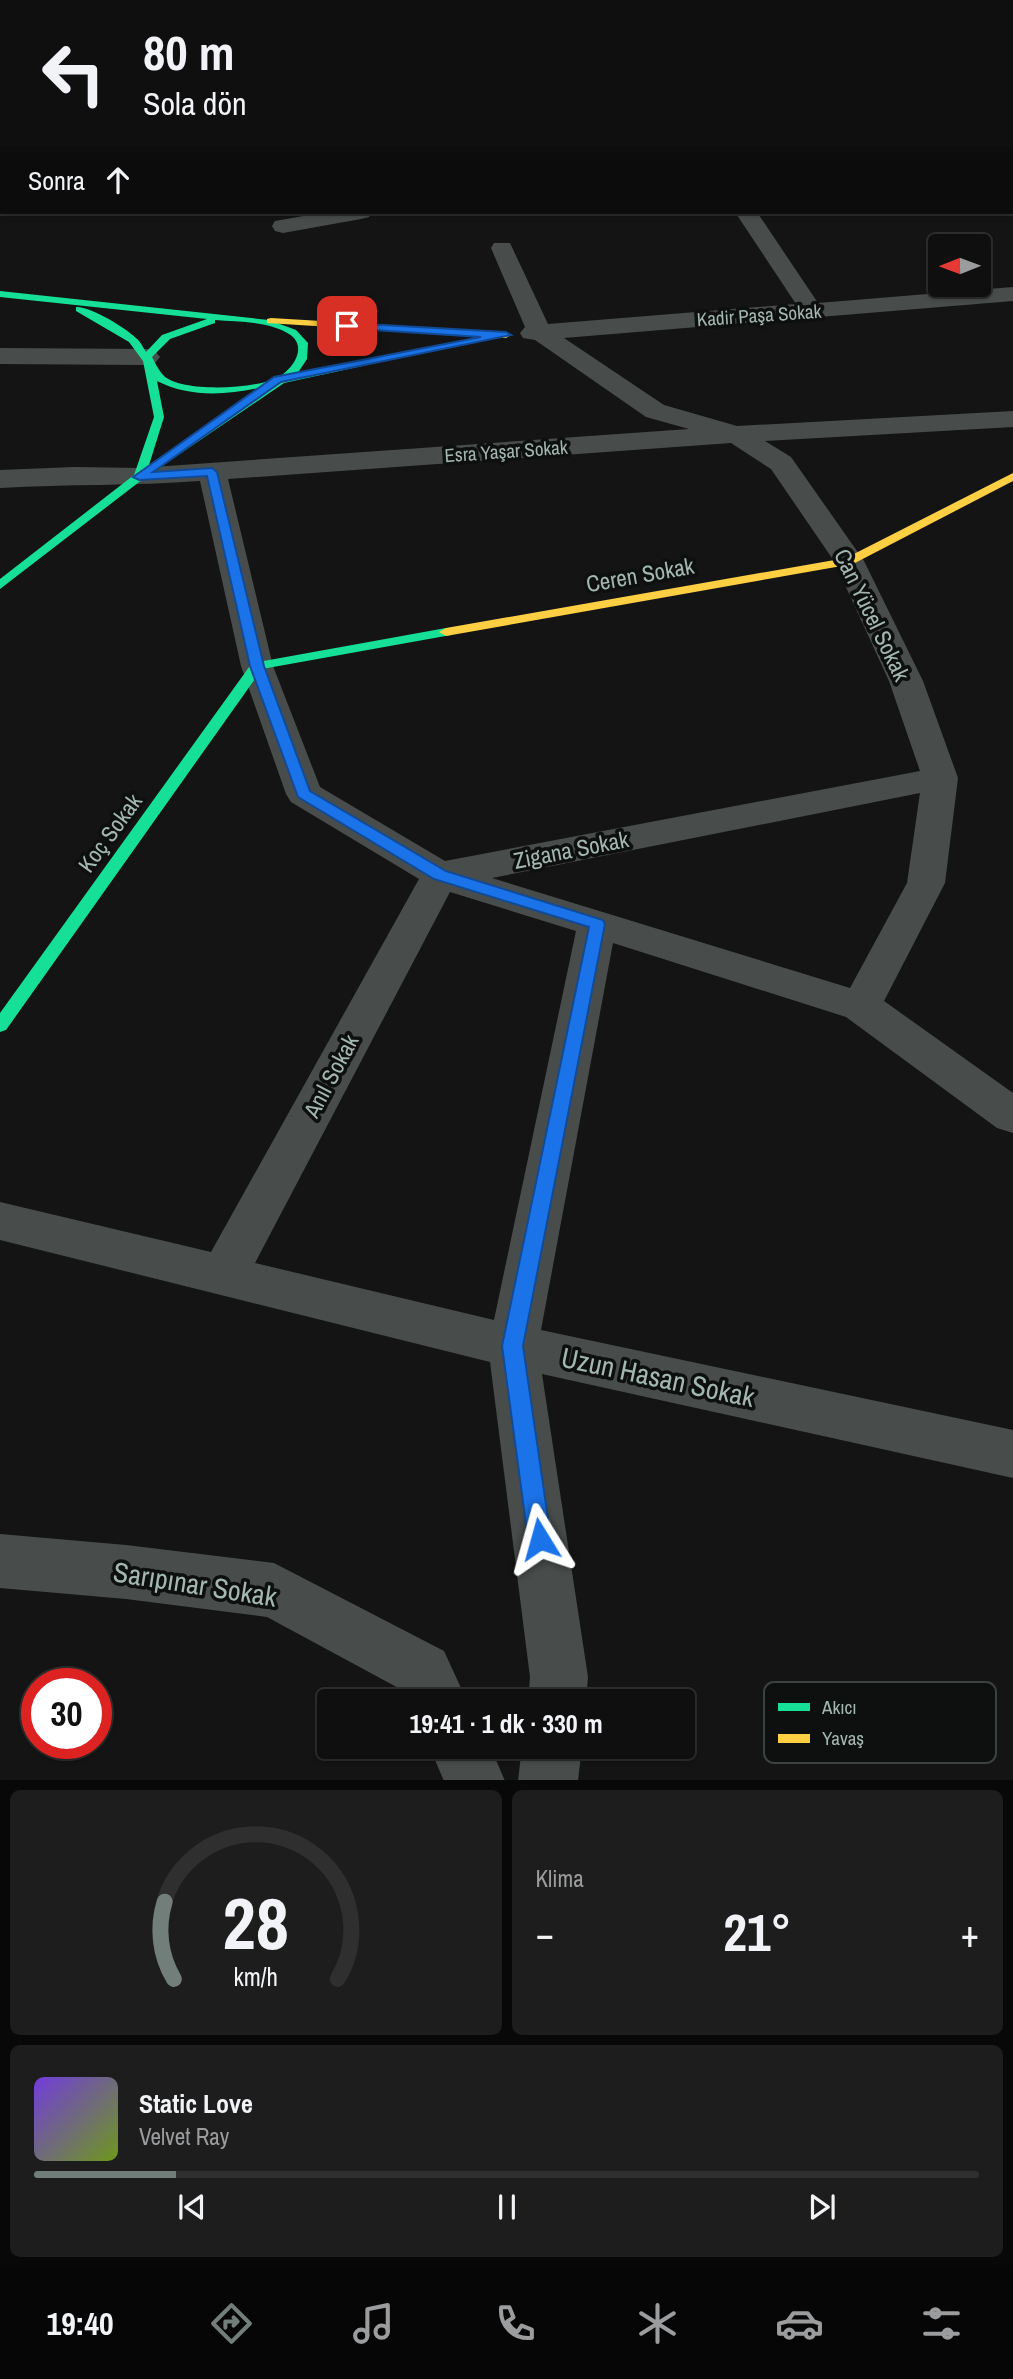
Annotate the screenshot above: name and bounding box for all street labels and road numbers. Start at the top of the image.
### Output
street label: Kadir Paşa Sokak [696,298,822,332]
street label: Esra Yaşar Sokak [444,434,569,468]
street label: Can Yücel Sokak [827,544,918,686]
street label: Ceren Sokak [584,550,697,599]
street label: Koç Sokak [71,787,149,878]
street label: Zigana Sokak [511,823,632,876]
street label: Anıl Sokak [295,1028,366,1124]
street label: Uzun Hasan Sokak [558,1338,759,1416]
street label: Sarıpınar Sokak [111,1552,280,1616]

